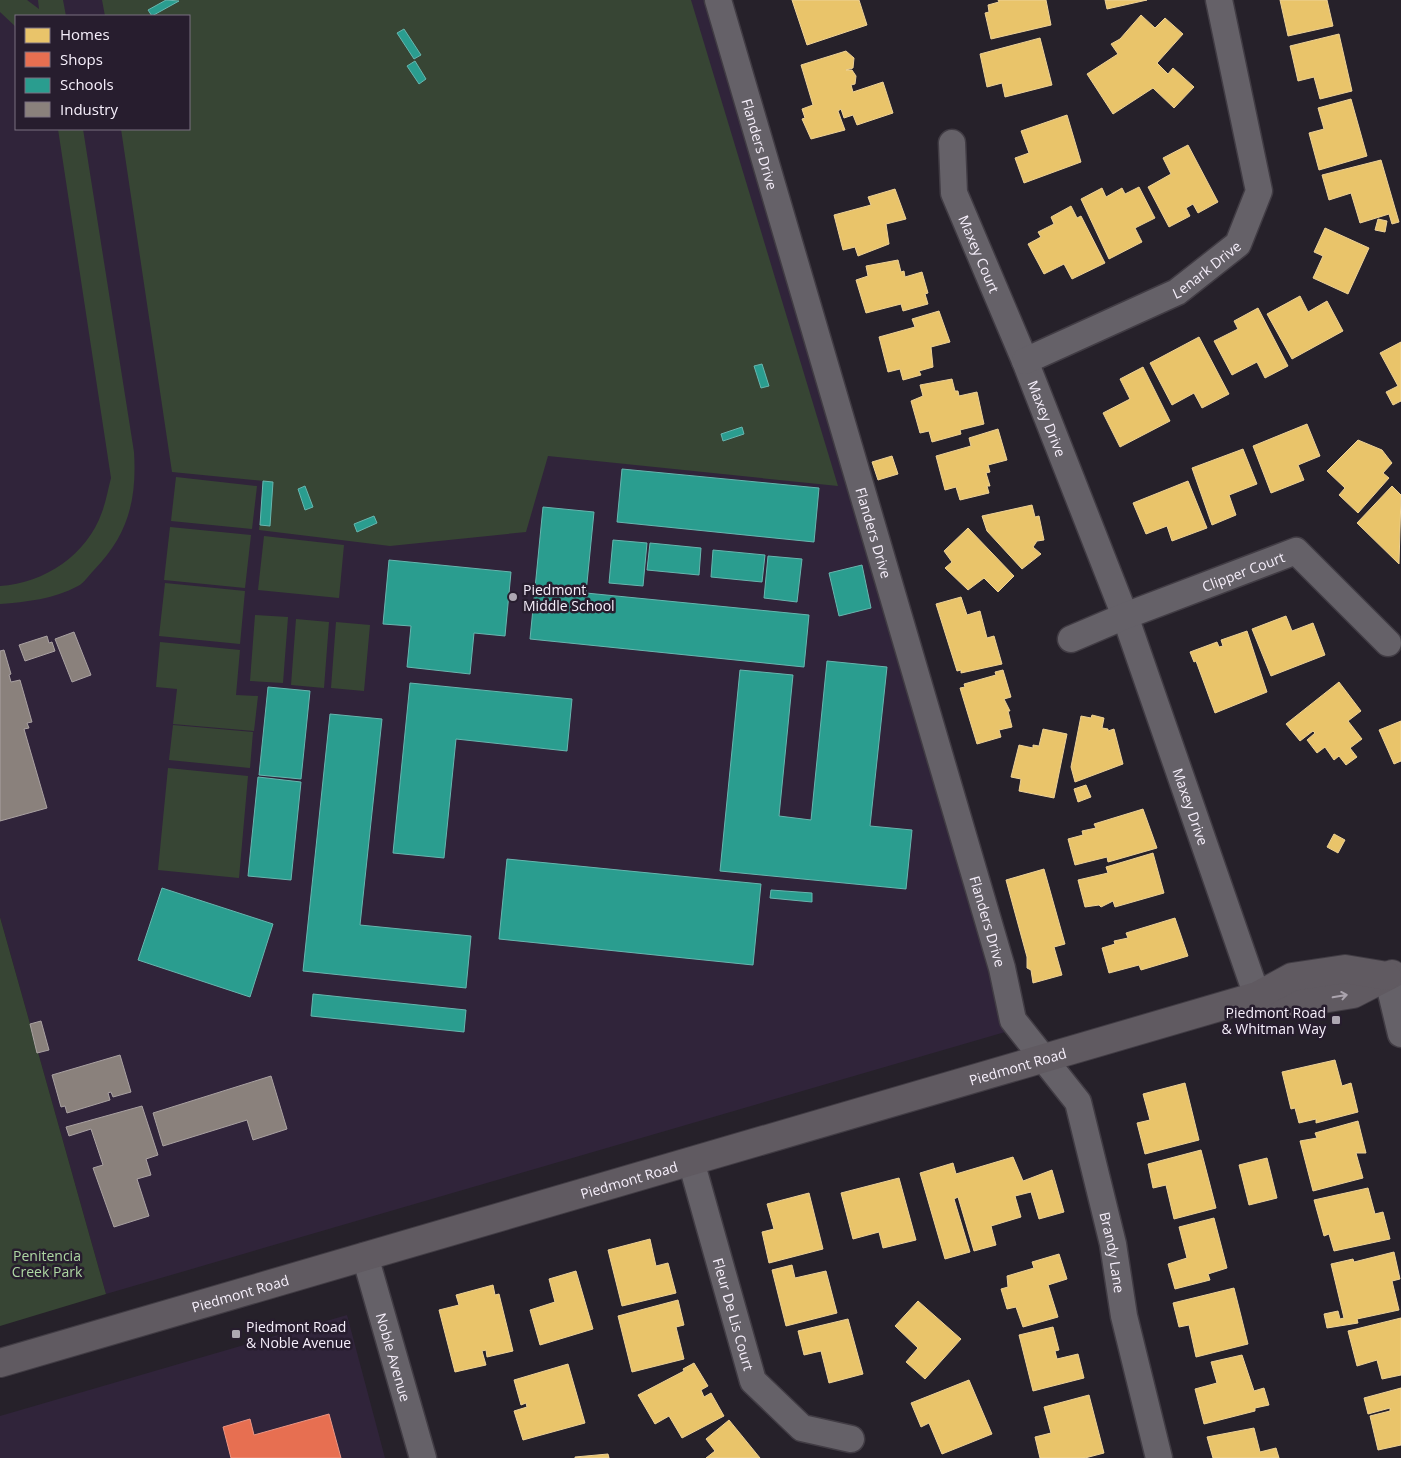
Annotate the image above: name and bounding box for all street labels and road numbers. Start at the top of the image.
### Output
street label: Flanders Drive [738,96,783,192]
street label: Maxey Court [955,212,1005,296]
street label: Lenark Drive [1169,236,1245,302]
street label: Maxey Drive [1024,377,1071,459]
street label: Flanders Drive [852,485,897,580]
street label: Clipper Court [1199,547,1287,595]
street label: Maxey Drive [1169,765,1213,848]
street label: Flanders Drive [966,873,1011,969]
street label: Piedmont Road [967,1043,1068,1089]
street label: Piedmont Road [578,1156,680,1203]
street label: Brandy Lane [1096,1210,1130,1294]
street label: Fleur De Lis Court [709,1256,759,1372]
street label: Piedmont Road [189,1270,291,1316]
street label: Noble Avenue [372,1310,416,1404]

